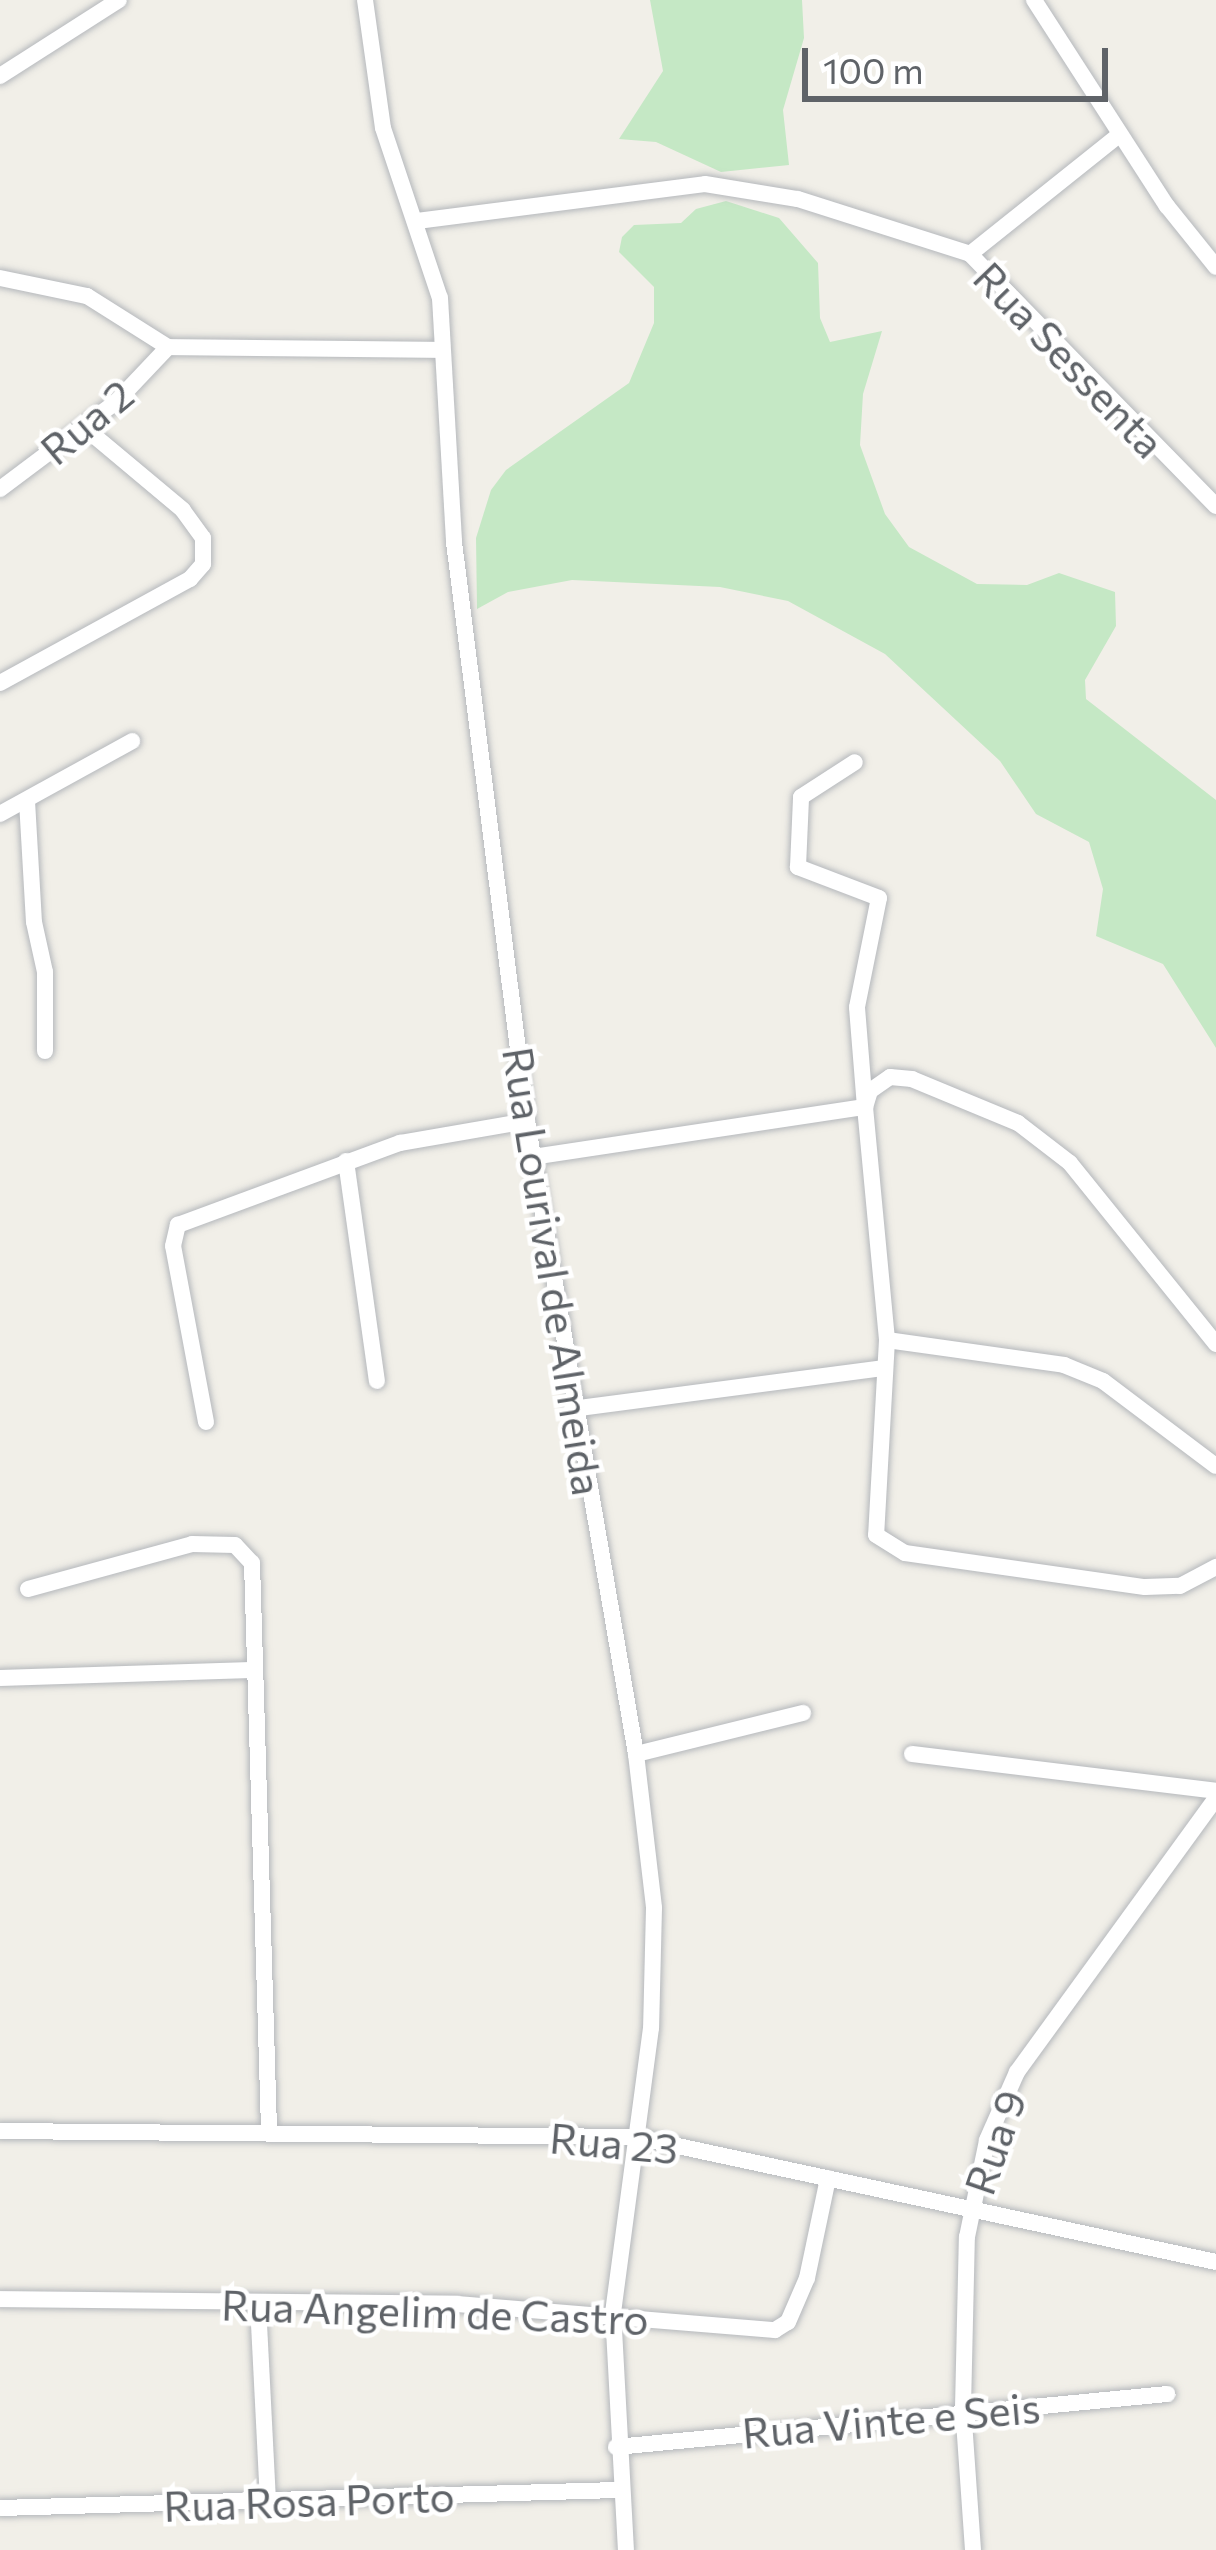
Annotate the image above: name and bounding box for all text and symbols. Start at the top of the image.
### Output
scale bar [808,24,1114,98]
text: 100 m [823,47,924,91]
street label: Rua Sessenta [964,251,1176,467]
street label: Rua 2 [30,368,142,474]
street label: Rua Lourival de Almeida [494,1043,614,1499]
street label: Rua 9 [953,2083,1035,2201]
street label: Rua 23 [548,2111,680,2173]
street label: Rua Angelim de Castro [220,2278,650,2344]
street label: Rua Vinte e Seis [740,2381,1042,2457]
street label: Rua Rosa Porto [162,2470,456,2530]

